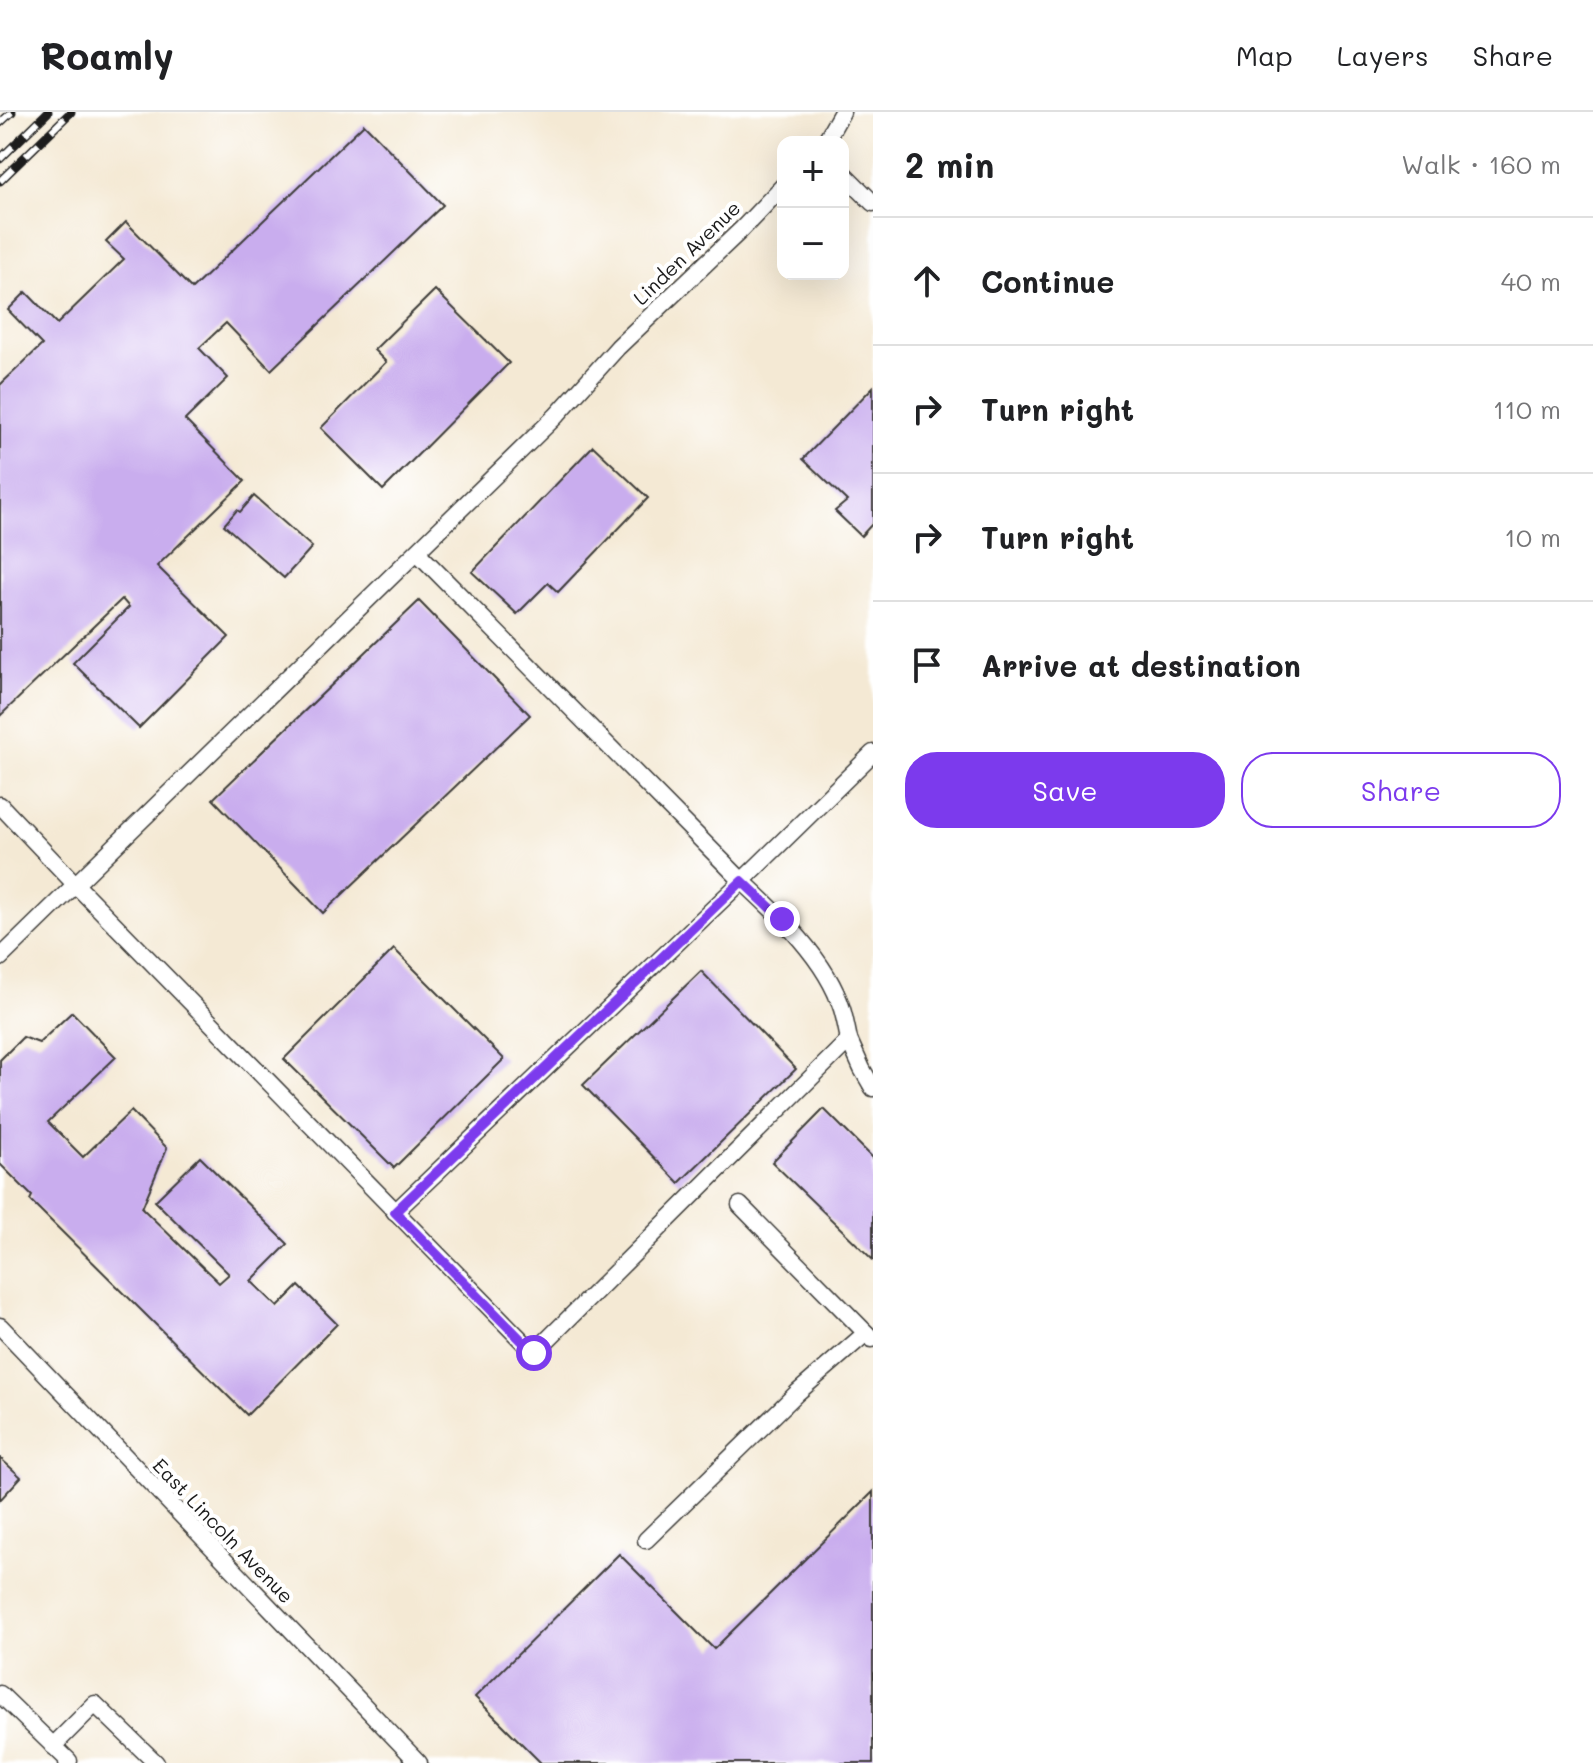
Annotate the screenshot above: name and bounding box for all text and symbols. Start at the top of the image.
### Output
text: Roamly [40,30,174,80]
text: Map [1236,37,1293,73]
text: Layers [1337,37,1429,73]
text: Share [1473,37,1553,73]
map controls [777,136,849,280]
button: + [777,136,849,208]
text: 2 min [905,142,994,187]
text: Walk · 160 m [1401,147,1561,181]
street label: Linden Avenue [627,194,745,310]
button: − [777,208,849,280]
icon: ahead [905,259,949,303]
text: Continue [981,261,1114,301]
text: 40 m [1501,264,1561,298]
icon: right [905,387,949,431]
text: Turn right [981,389,1134,429]
text: 110 m [1493,392,1561,426]
icon: right [905,515,949,559]
text: Turn right [981,517,1134,557]
text: 10 m [1504,520,1561,554]
icon: arrive [905,643,949,687]
text: Arrive at destination [981,645,1301,685]
button: Save [905,752,1225,828]
button: Share [1241,752,1561,828]
route end [764,901,800,937]
route start [516,1335,552,1371]
street label: East Lincoln Avenue [148,1452,300,1608]

